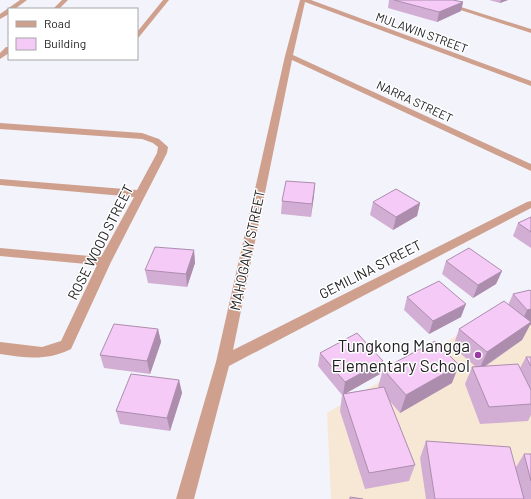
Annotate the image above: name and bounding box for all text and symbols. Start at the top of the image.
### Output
legend [8,8,138,60]
street label: MULAWIN STREET [374,9,470,55]
text: Road [44,16,71,30]
text: Building [44,36,86,50]
street label: NARRA STREET [375,77,455,125]
street label: ROSE WOOD STREET [64,182,136,302]
street label: MAHOGANY STREET [226,188,268,312]
street label: GEMILINA STREET [316,236,424,302]
place label: Tungkong Mangga Elementary School [332,335,470,375]
marker: Tungkong Mangga Elementary School [473,350,483,360]

